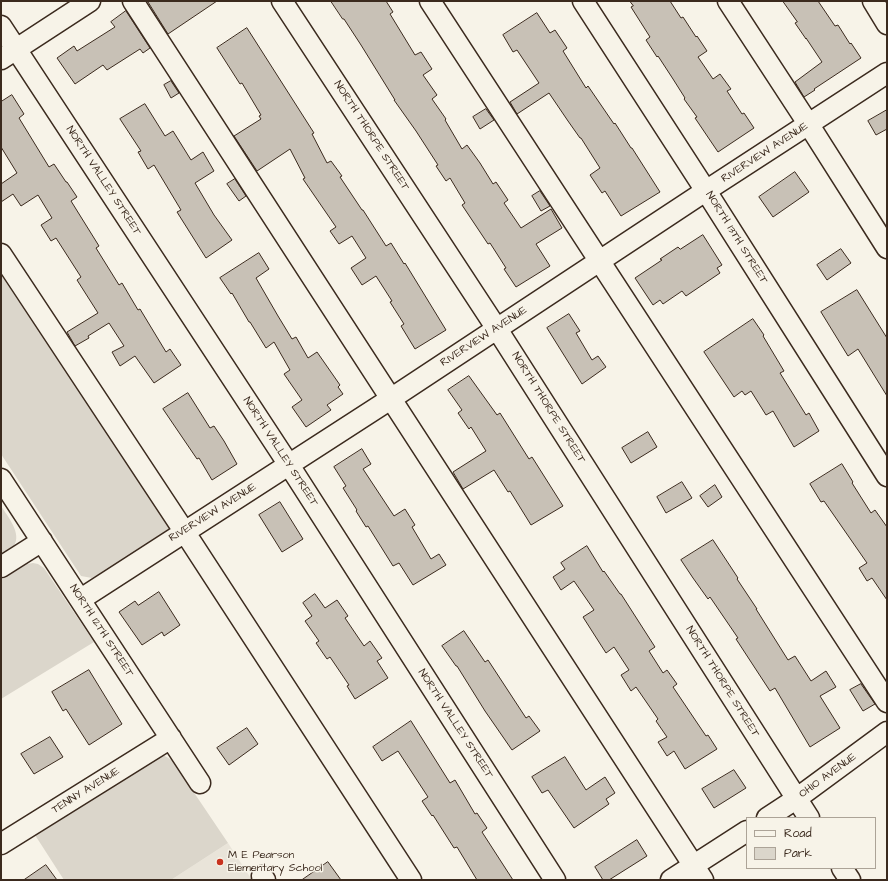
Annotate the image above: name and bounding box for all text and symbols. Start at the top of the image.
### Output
street label: NORTH THORPE STREET [331,79,411,193]
street label: RIVERVIEW AVENUE [719,120,811,186]
street label: NORTH VALLEY STREET [63,124,143,238]
street label: NORTH 13TH STREET [702,189,770,287]
street label: RIVERVIEW AVENUE [438,304,530,370]
street label: NORTH THORPE STREET [508,350,588,466]
street label: NORTH VALLEY STREET [240,395,320,509]
street label: RIVERVIEW AVENUE [167,481,259,545]
street label: NORTH 12TH STREET [66,582,136,680]
street label: NORTH THORPE STREET [682,624,762,740]
street label: NORTH VALLEY STREET [415,667,495,781]
street label: OHIO AVENUE [797,751,859,801]
street label: TENNY AVENUE [50,765,122,817]
legend [746,817,876,869]
text: Road [784,825,812,842]
text: Park [784,845,812,862]
place label: M E Pearson Elementary School [228,849,322,875]
marker: M E Pearson Elementary School [215,857,225,867]

